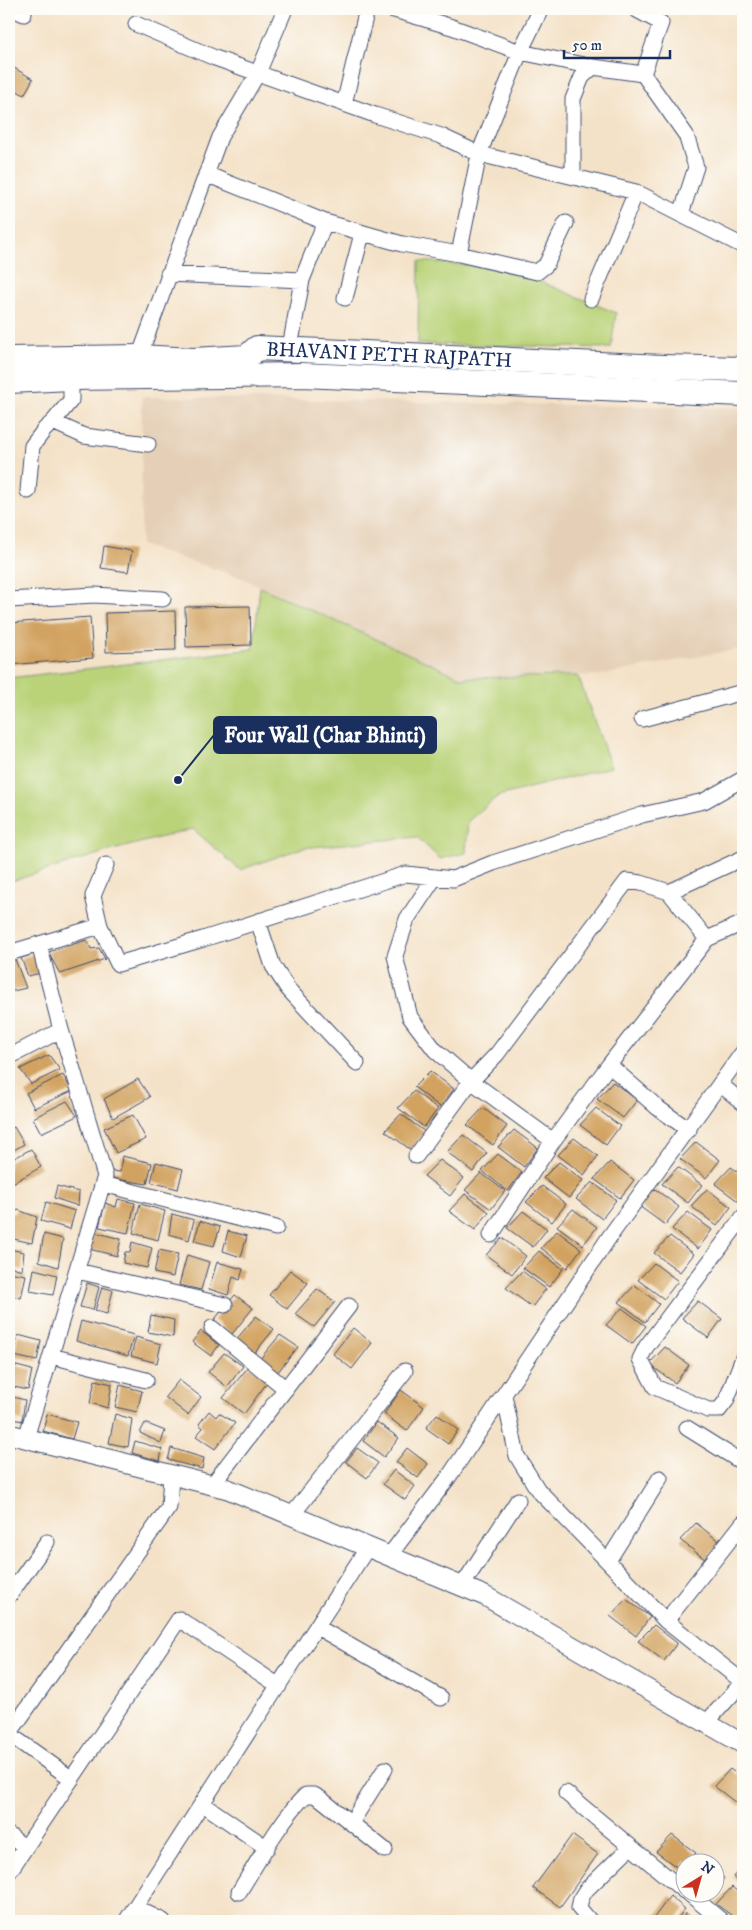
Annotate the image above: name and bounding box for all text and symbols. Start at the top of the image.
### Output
scale bar [564,28,671,60]
text: 50 m [572,36,602,55]
street label: BHAVANI PETH RAJPATH [266,337,513,374]
callout: Four Wall (Char Bhinti) [214,717,436,753]
text: Four Wall (Char Bhinti) [224,723,426,749]
north arrow [674,1852,724,1902]
text: N [697,1858,718,1879]

